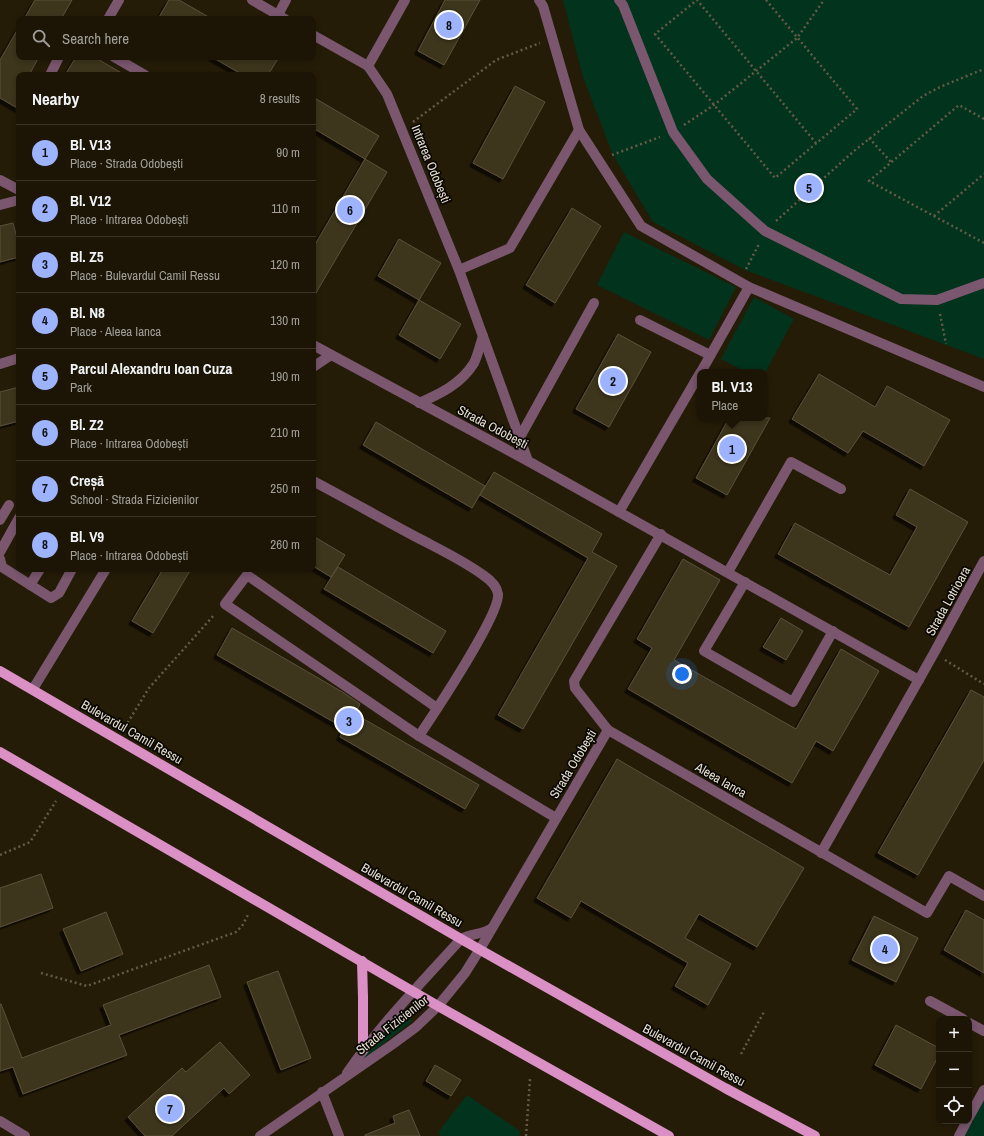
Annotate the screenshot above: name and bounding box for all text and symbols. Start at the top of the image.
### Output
pin: 8 [436,10,462,40]
search box [16,16,316,60]
icon: search [30,27,52,49]
text: Search here [62,28,129,49]
text: Nearby [32,87,79,110]
text: 8 results [260,90,300,107]
street label: Intrarea Odobești [408,122,454,206]
text: Bl. V13 [70,134,111,155]
text: 1 [42,144,48,161]
text: 90 m [276,144,300,161]
text: Place · Strada Odobești [70,155,183,172]
pin: 5 [796,173,822,203]
text: Bl. V12 [70,190,111,211]
pin: 6 [337,195,363,225]
text: 2 [42,200,48,217]
text: 110 m [271,200,300,217]
text: Place · Intrarea Odobești [70,211,189,228]
text: Bl. Z5 [70,246,104,267]
text: 3 [42,256,48,273]
text: 120 m [270,256,300,273]
text: Place · Bulevardul Camil Ressu [70,267,220,284]
text: Bl. N8 [70,302,105,323]
text: 4 [42,312,48,329]
text: 130 m [270,312,300,329]
text: Place · Aleea Ianca [70,323,161,340]
text: Parcul Alexandru Ioan Cuza [70,358,232,379]
pin: 2 [600,366,626,396]
text: 5 [42,368,48,385]
text: 190 m [270,368,300,385]
popup [697,369,767,421]
text: Bl. V13 [711,376,753,397]
text: Park [70,379,92,396]
text: Place [711,397,738,414]
street label: Strada Odobești [455,401,531,453]
text: Bl. Z2 [70,414,104,435]
text: 6 [42,424,48,441]
text: 210 m [270,424,300,441]
pin: 1 [719,434,745,464]
text: Place · Intrarea Odobești [70,435,189,452]
text: Creșă [70,470,104,491]
text: 7 [42,480,48,497]
text: 250 m [270,480,300,497]
text: School · Strada Fizicienilor [70,491,199,508]
text: Bl. V9 [70,526,104,547]
text: 8 [42,536,48,553]
text: 260 m [270,536,300,553]
text: Place · Intrarea Odobești [70,547,189,564]
street label: Strada Lotrioara [922,563,974,639]
your location [672,664,692,684]
street label: Bulevardul Camil Ressu [78,696,186,768]
pin: 3 [336,706,362,736]
street label: Strada Odobești [546,726,600,802]
street label: Aleea Ianca [691,758,750,801]
street label: Bulevardul Camil Ressu [358,859,466,931]
pin: 4 [872,934,898,964]
street label: Strada Fizicienilor [352,991,432,1059]
map controls [936,1016,972,1124]
button: + [936,1016,972,1052]
street label: Bulevardul Camil Ressu [640,1020,748,1090]
button: − [936,1052,972,1088]
button: locate [936,1088,972,1124]
pin: 7 [157,1094,183,1124]

